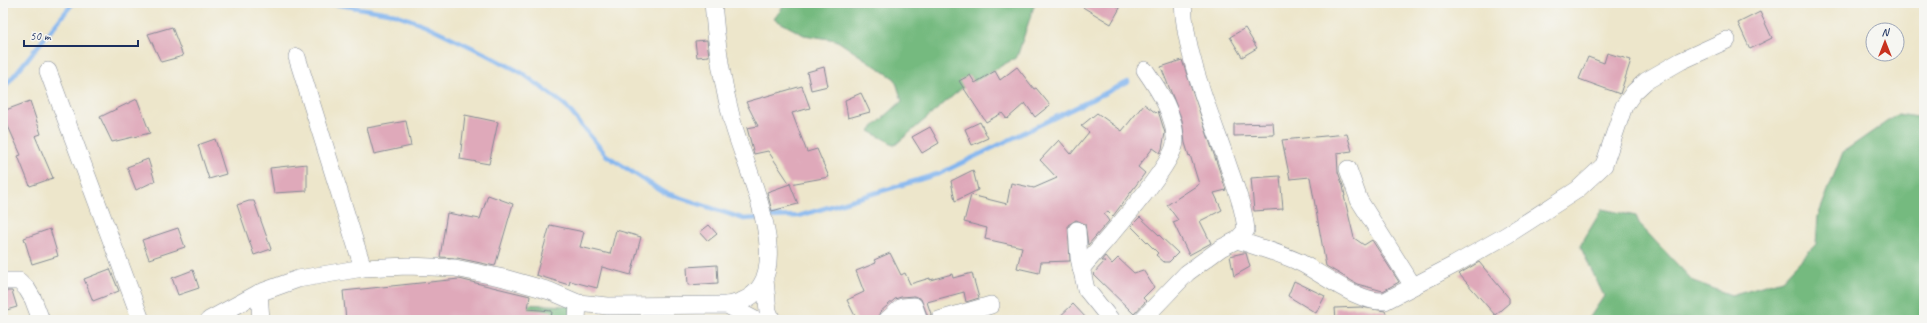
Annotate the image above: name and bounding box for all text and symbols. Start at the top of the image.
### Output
scale bar [24,22,138,48]
north arrow [1865,22,1905,62]
text: N [1882,25,1891,39]
text: 50 m [30,28,52,44]

